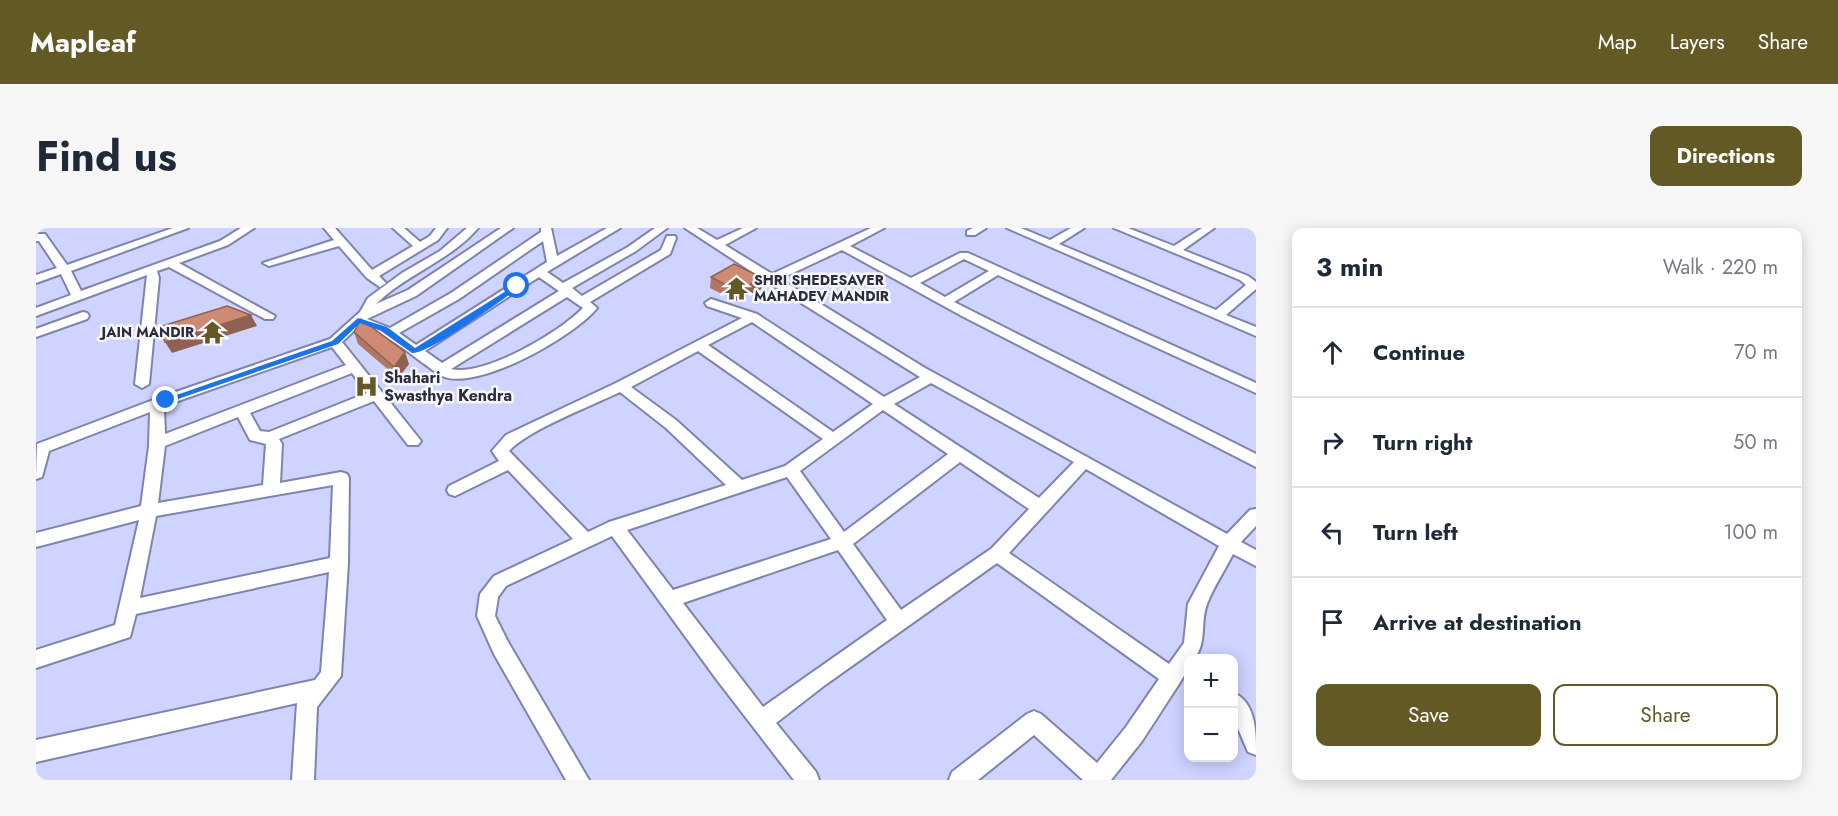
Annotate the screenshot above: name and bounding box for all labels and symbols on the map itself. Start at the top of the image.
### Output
place label: SHRI SHEDESAVER MAHADEV MANDIR [754,270,889,306]
route start [503,272,529,298]
temple icon: SHRI SHEDESAVER MAHADEV MANDIR [723,275,749,301]
temple icon: JAIN MANDIR [199,319,225,345]
place label: JAIN MANDIR [99,322,194,342]
place label: Shahari Swasthya Kendra [384,366,512,407]
hospital icon: Shahari Swasthya Kendra [353,373,379,399]
route end [152,386,178,412]

